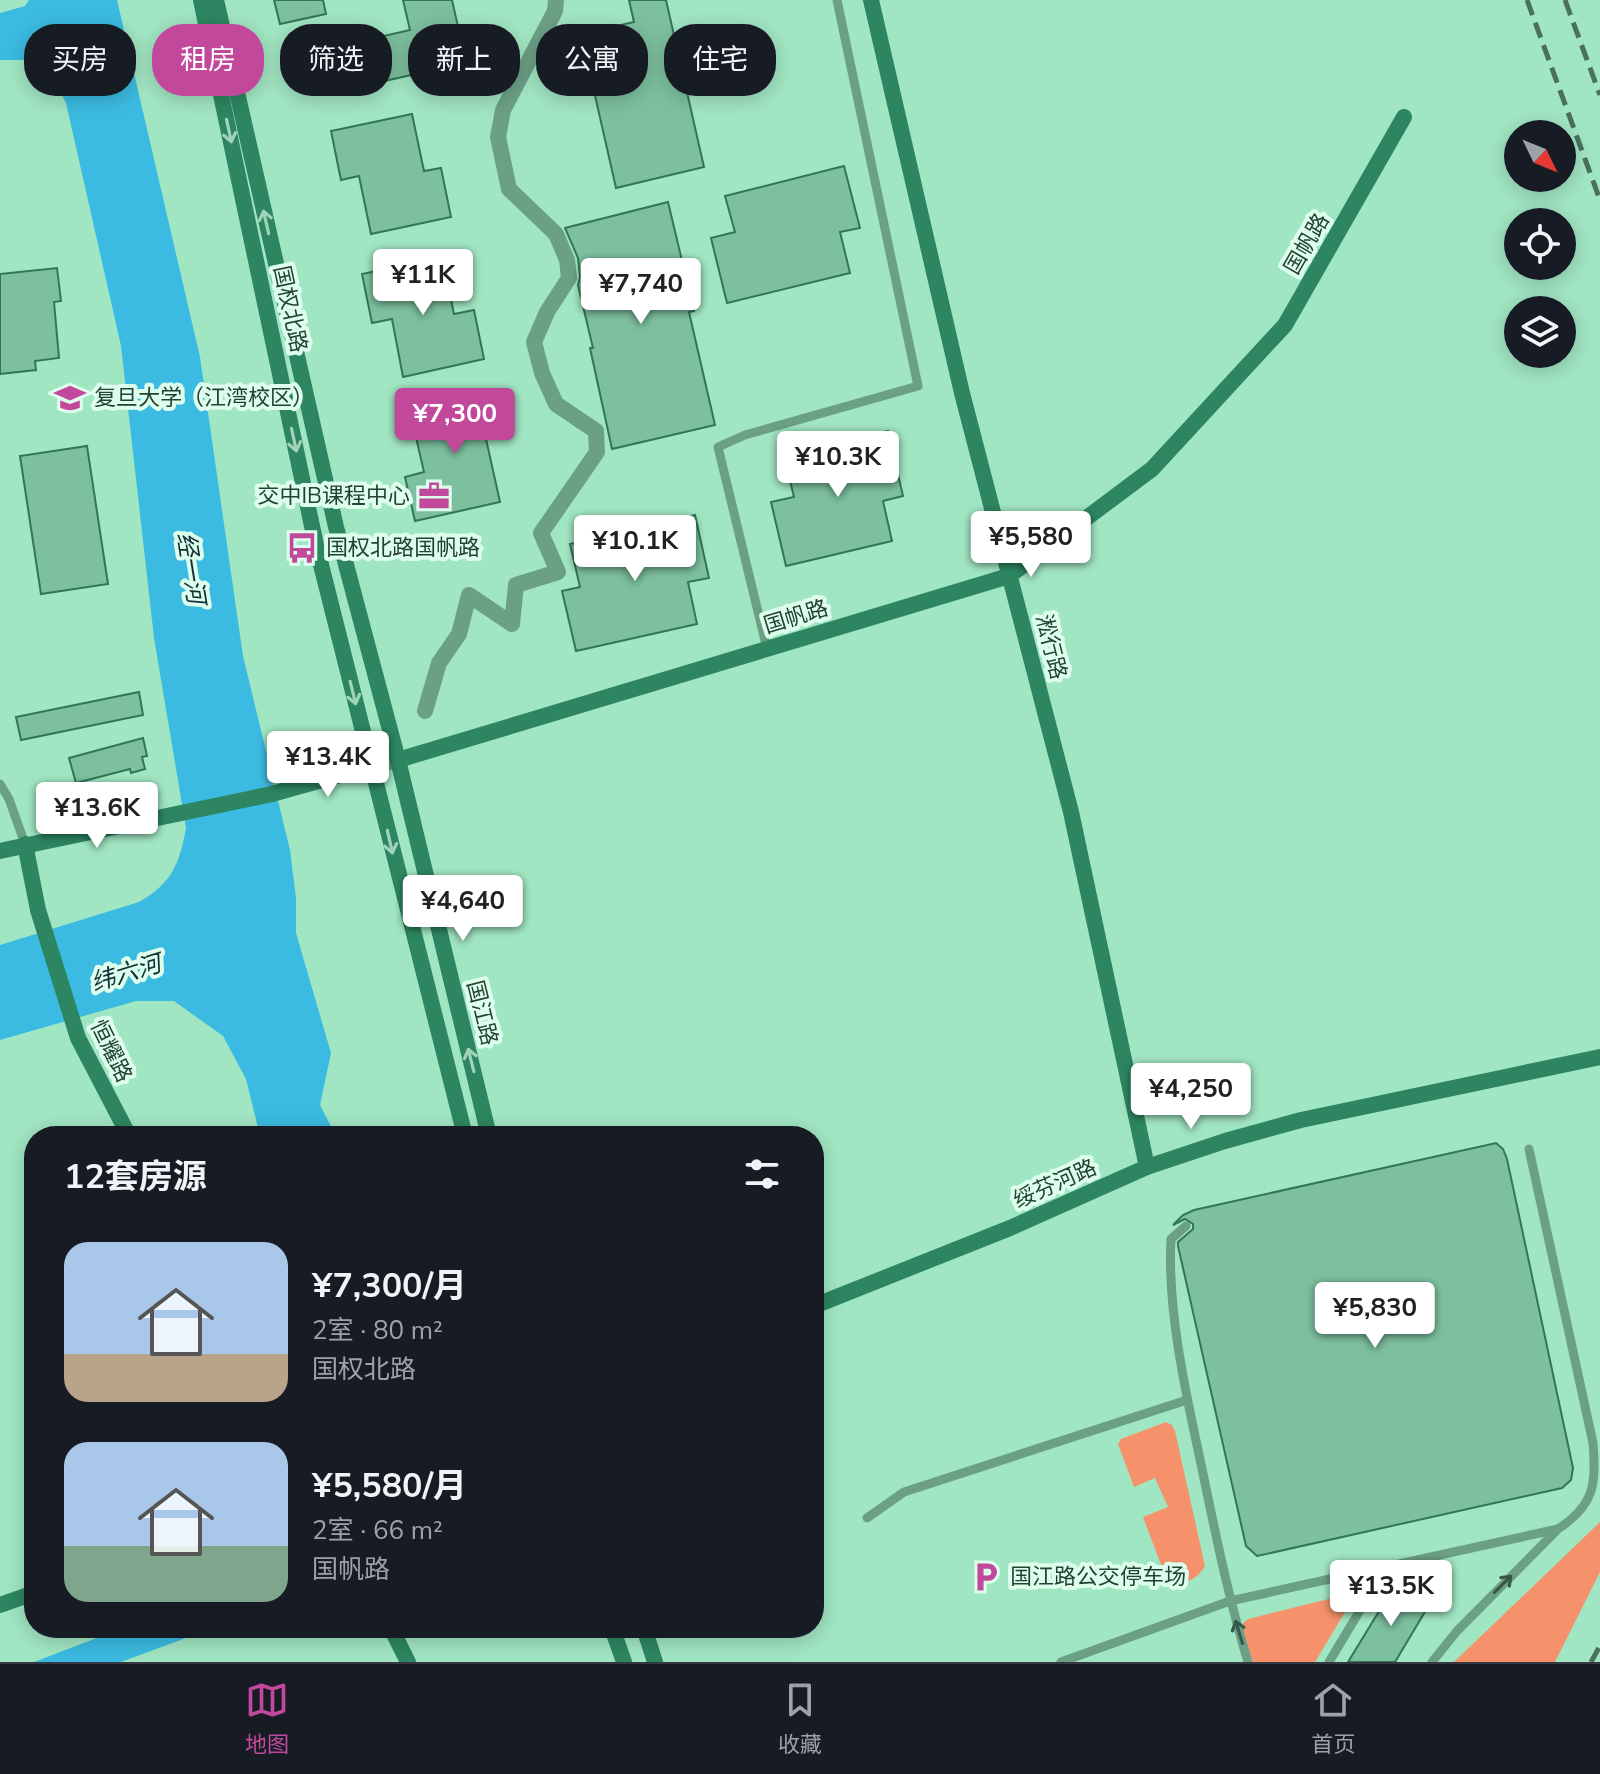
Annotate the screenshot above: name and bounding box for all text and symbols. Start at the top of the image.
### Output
chip: 买房 [24,24,136,96]
chip: 租房 [152,24,264,96]
chip: 筛选 [280,24,392,96]
chip: 新上 [408,24,520,96]
chip: 公寓 [536,24,648,96]
chip: 住宅 [664,24,776,96]
one-way arrow [222,118,237,143]
north arrow [1504,120,1576,192]
map controls [1504,120,1576,368]
street label: 国帆路 [1278,208,1336,280]
button: locate [1504,208,1576,280]
one-way arrow [258,209,273,235]
pin: ¥11K [376,249,470,317]
text: ¥11K [391,257,455,292]
pin: ¥7,740 [576,258,706,326]
street label: 国权北路 [266,263,314,355]
text: ¥7,740 [599,266,683,301]
button: layers [1504,296,1576,368]
school or university icon: 复旦大学（江湾校区） [53,381,87,415]
place label: 复旦大学（江湾校区） [94,383,314,413]
pin: ¥7,300 [390,388,520,456]
text: ¥7,300 [413,396,497,431]
one-way arrow [288,427,303,452]
pin: ¥10.3K [773,431,903,499]
text: ¥10.3K [795,439,881,474]
office icon: 交中IB课程中心 [417,479,451,513]
place label: 交中IB课程中心 [257,481,410,511]
pin: ¥5,580 [966,511,1096,579]
pin: ¥10.1K [570,515,700,583]
text: ¥5,580 [989,519,1073,554]
text: ¥10.1K [592,523,678,558]
water label: 经一河 [170,530,213,610]
bus stop icon: 国权北路国帆路 [285,531,319,565]
place label: 国权北路国帆路 [326,533,480,563]
street label: 国帆路 [760,593,832,641]
street label: 淞行路 [1028,611,1074,683]
one-way arrow [346,680,361,706]
pin: ¥13.4K [263,731,393,799]
text: ¥13.4K [285,739,371,774]
pin: ¥13.6K [32,782,162,850]
text: ¥13.6K [54,790,140,825]
one-way arrow [384,828,399,854]
pin: ¥4,640 [398,875,528,943]
text: ¥4,640 [421,883,505,918]
water label: 纬六河 [87,946,169,999]
street label: 国江路 [459,977,505,1049]
street label: 恒耀路 [83,1015,139,1087]
one-way arrow [463,1048,478,1074]
pin: ¥4,250 [1126,1063,1256,1131]
text: ¥4,250 [1149,1071,1233,1106]
icon: filters [740,1152,784,1196]
street label: 绥芬河路 [1009,1152,1101,1216]
text: 12套房源 [64,1154,207,1200]
text: ¥7,300/月 [312,1263,467,1309]
icon: home [128,1274,224,1370]
pin: ¥5,830 [1310,1282,1440,1350]
text: ¥5,830 [1333,1290,1417,1325]
text: 2室 · 80 m² [312,1313,443,1348]
text: 国权北路 [312,1352,416,1387]
text: ¥5,580/月 [312,1463,467,1509]
icon: home [128,1474,224,1570]
text: 2室 · 66 m² [312,1513,443,1548]
text: 国帆路 [312,1552,390,1587]
parking icon: 国江路公交停车场 [969,1560,1003,1594]
pin: ¥13.5K [1326,1560,1456,1628]
place label: 国江路公交停车场 [1010,1562,1186,1592]
text: ¥13.5K [1348,1568,1434,1603]
one-way arrow [1494,1574,1513,1594]
one-way arrow [1231,1619,1246,1645]
tab: 地图 [245,1678,289,1760]
tab: 收藏 [778,1678,822,1760]
tab: 首页 [1311,1678,1355,1760]

